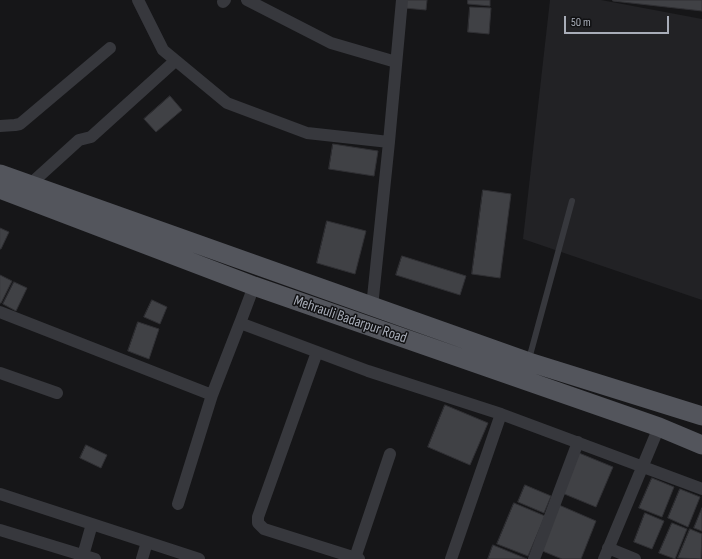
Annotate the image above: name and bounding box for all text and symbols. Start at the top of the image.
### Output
scale bar [566,8,671,34]
text: 50 m [571,15,591,30]
street label: Mehrauli Badarpur Road [291,292,409,348]

